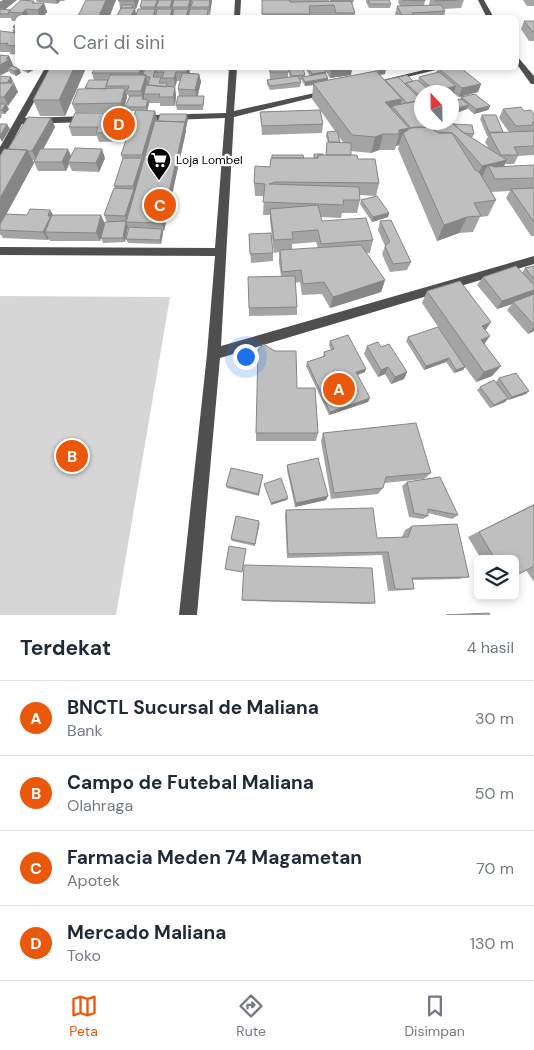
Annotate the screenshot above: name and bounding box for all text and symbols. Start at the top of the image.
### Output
search box [15,15,519,70]
icon: search [33,29,61,57]
text: Cari di sini [73,30,165,55]
north arrow [414,85,459,130]
pin: D [103,105,135,143]
supermarket icon: Loja Lombel [146,147,172,181]
place label: Loja Lombel [176,152,243,168]
pin: C [144,186,176,224]
your location [233,344,259,370]
pin: A [323,370,355,408]
pin: B [56,437,88,475]
map controls [474,555,519,600]
button: layers [474,555,519,600]
text: Terdekat [20,634,111,662]
text: 4 hasil [467,637,514,658]
text: BNCTL Sucursal de Maliana [67,695,319,720]
text: A [30,708,42,729]
text: 30 m [475,708,514,729]
text: Bank [67,720,103,741]
text: Campo de Futebal Maliana [67,770,314,795]
text: B [31,783,41,804]
text: 50 m [475,783,514,804]
text: Olahraga [67,795,133,816]
text: Farmacia Meden 74 Magametan [67,845,362,870]
text: C [30,858,42,879]
text: 70 m [476,858,514,879]
text: Apotek [67,870,120,891]
text: Mercado Maliana [67,920,226,945]
text: D [30,933,42,954]
text: 130 m [470,933,514,954]
text: Toko [67,945,101,966]
tab: Peta [69,992,98,1040]
tab: Rute [236,992,266,1040]
tab: Disimpan [404,992,465,1040]

